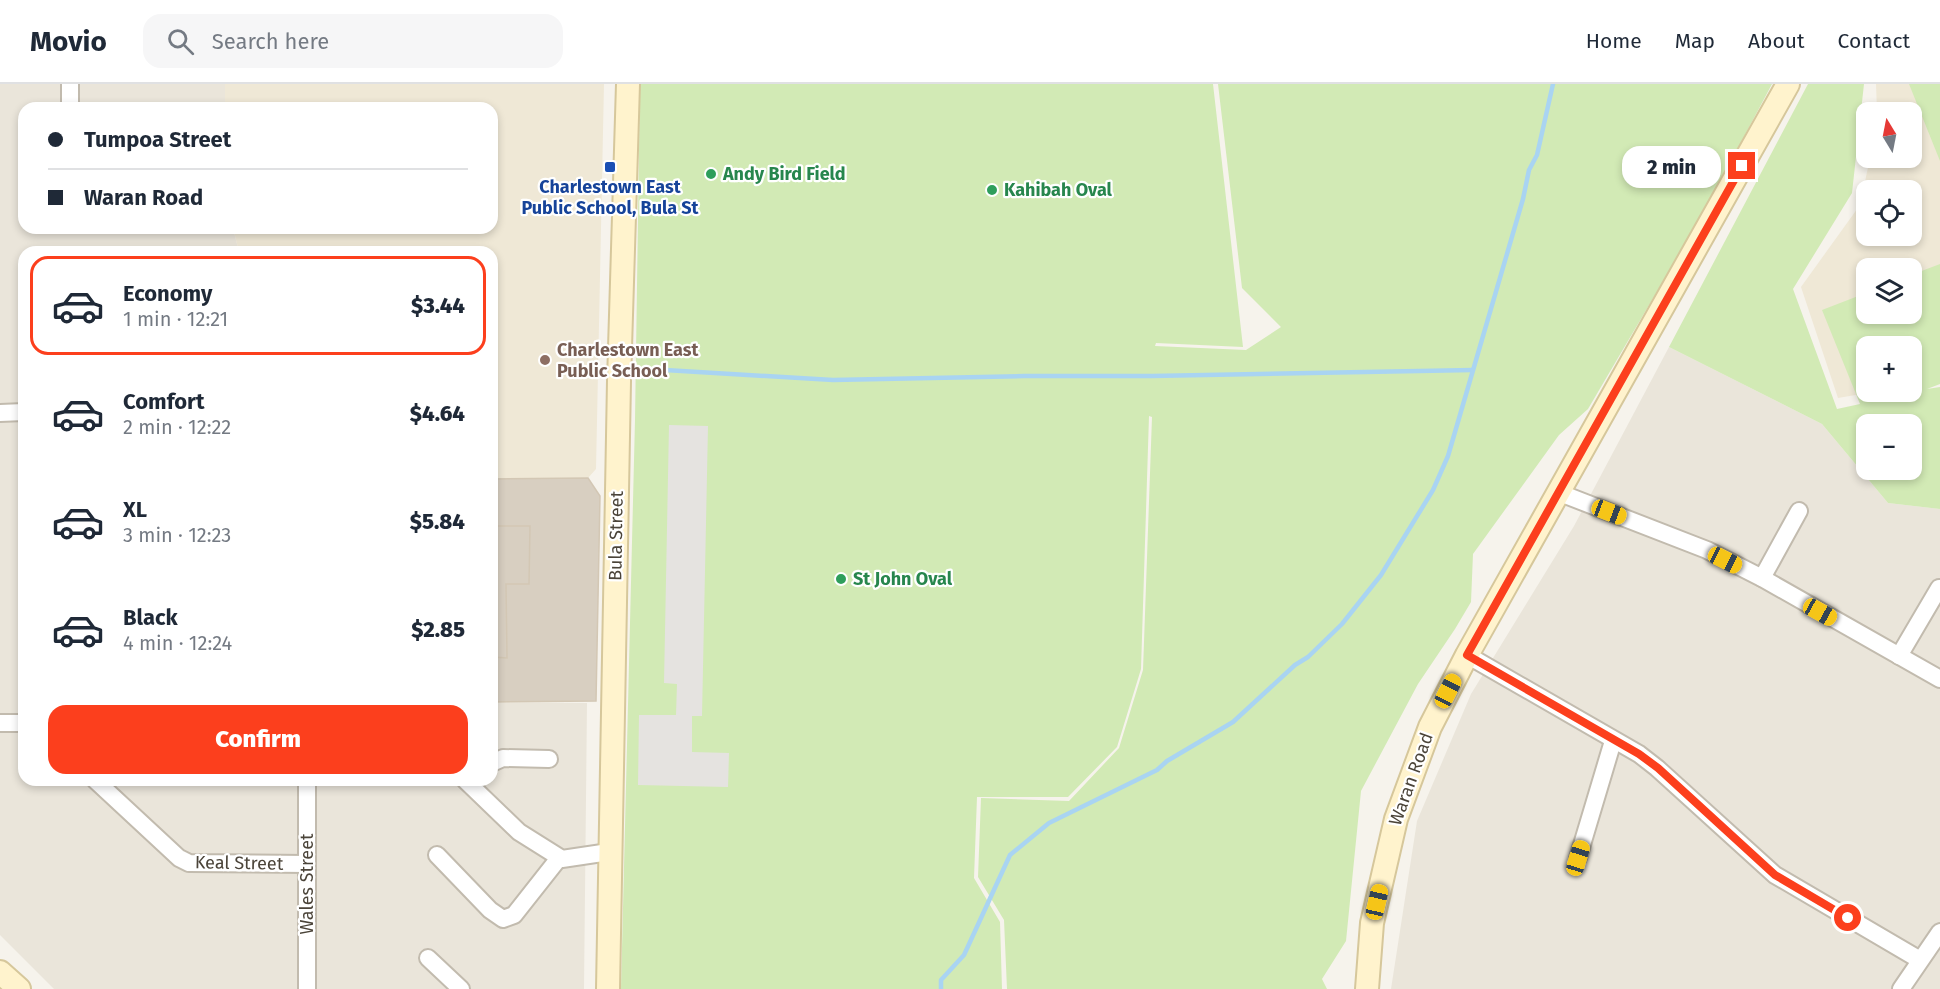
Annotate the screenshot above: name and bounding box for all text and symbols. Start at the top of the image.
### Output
search box [143,14,563,68]
text: Movio [30,25,107,58]
icon: search [164,25,197,58]
text: Search here [212,28,329,55]
text: Home [1586,28,1642,54]
text: Map [1675,28,1715,54]
text: About [1748,28,1805,54]
text: Contact [1838,28,1910,54]
north arrow [1856,102,1922,168]
map controls [1856,102,1922,480]
text: Tumpoa Street [84,126,231,153]
callout: 2 min [1622,145,1721,187]
route end [1728,152,1755,179]
text: 2 min [1647,155,1696,179]
marker: Charlestown East Public School, Bula St [603,160,617,174]
place label: Andy Bird Field [722,163,846,185]
marker: Andy Bird Field [704,167,718,181]
place label: Charlestown East Public School, Bula St [521,176,700,219]
place label: Kahibah Oval [1004,179,1113,201]
button: locate [1856,180,1922,246]
marker: Kahibah Oval [985,183,999,197]
text: Waran Road [84,184,203,211]
button: layers [1856,258,1922,324]
icon: car [51,279,105,333]
text: Economy [123,280,212,307]
text: $3.44 [411,292,465,319]
text: 1 min · 12:21 [123,307,228,331]
button: + [1856,336,1922,402]
place label: Charlestown East Public School [557,339,699,382]
marker: Charlestown East Public School [538,353,552,367]
icon: car [51,387,105,441]
text: Comfort [123,388,204,415]
text: $4.64 [410,400,465,427]
button: − [1856,414,1922,480]
text: 2 min · 12:22 [123,415,231,439]
street label: Bula Street [604,490,628,581]
icon: car [51,495,105,549]
text: XL [123,496,147,523]
car [1589,497,1629,527]
text: $5.84 [410,508,465,535]
text: 3 min · 12:23 [123,523,231,547]
car [1705,544,1745,576]
place label: St John Oval [853,568,953,590]
marker: St John Oval [834,572,848,586]
car [1800,595,1840,629]
icon: car [51,603,105,657]
text: Black [123,604,178,631]
text: $2.85 [411,616,465,643]
text: 4 min · 12:24 [123,631,232,655]
car [1432,671,1464,711]
button: Confirm [48,705,468,774]
street label: Waran Road [1384,730,1438,828]
street label: Wales Street [296,833,318,934]
car [1564,838,1592,878]
street label: Keal Street [195,851,284,875]
car [1364,882,1390,922]
route start [1834,904,1861,931]

